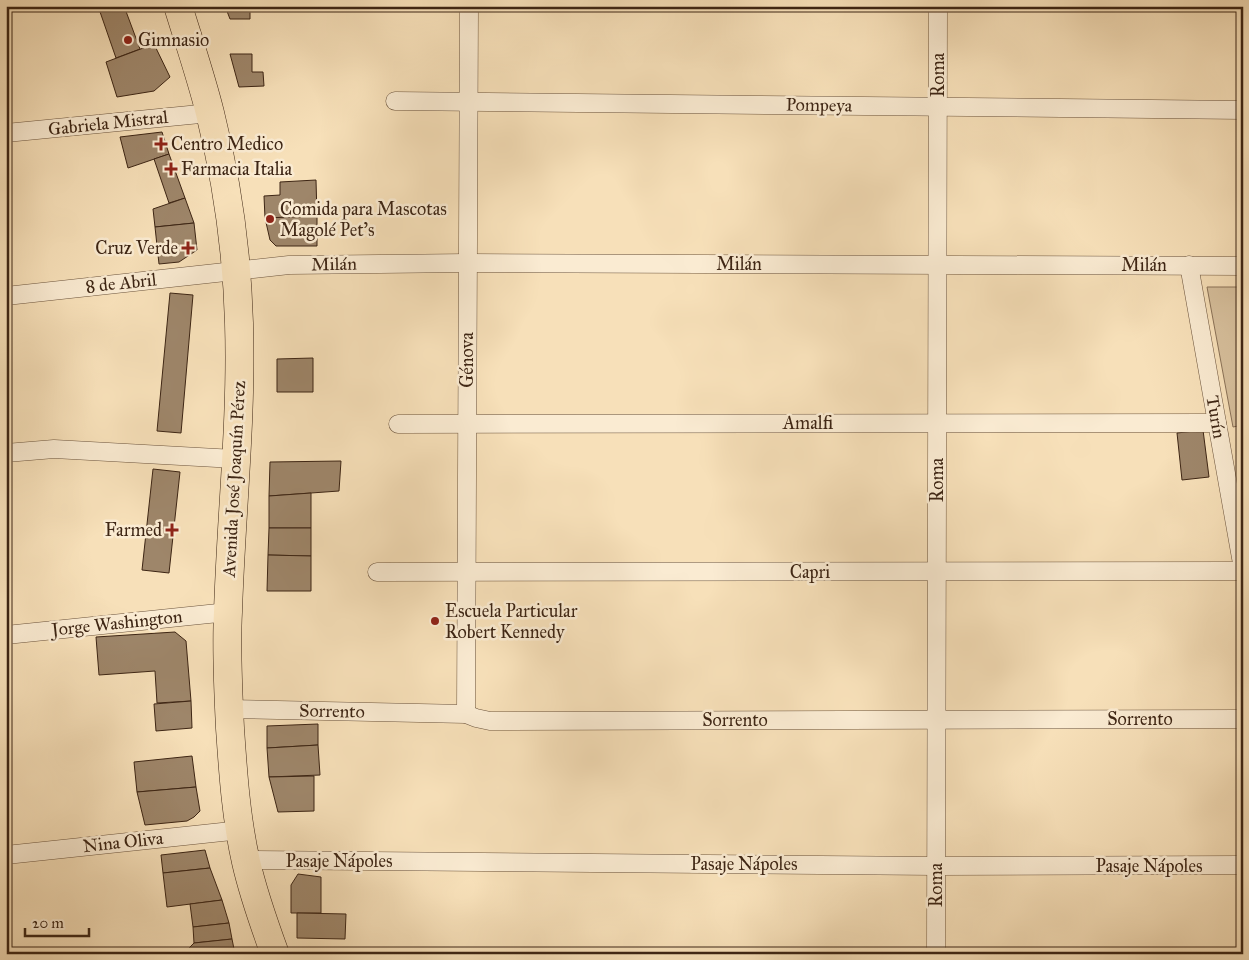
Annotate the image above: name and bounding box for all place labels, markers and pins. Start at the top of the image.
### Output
place label: Gimnasio [138,29,209,51]
marker: Gimnasio [122,34,134,46]
place label: Centro Medico [171,133,283,155]
marker: Centro Medico [155,138,167,150]
place label: Farmacia Italia [181,158,293,180]
marker: Farmacia Italia [165,163,177,175]
place label: Comida para Mascotas Magolé Pet's [280,198,447,242]
marker: Comida para Mascotas Magolé Pet's [264,213,276,225]
place label: Cruz Verde [95,237,178,259]
marker: Cruz Verde [182,242,194,254]
place label: Farmed [105,519,162,541]
marker: Farmed [166,524,178,536]
place label: Escuela Particular Robert Kennedy [445,600,578,643]
marker: Escuela Particular Robert Kennedy [429,615,441,627]

